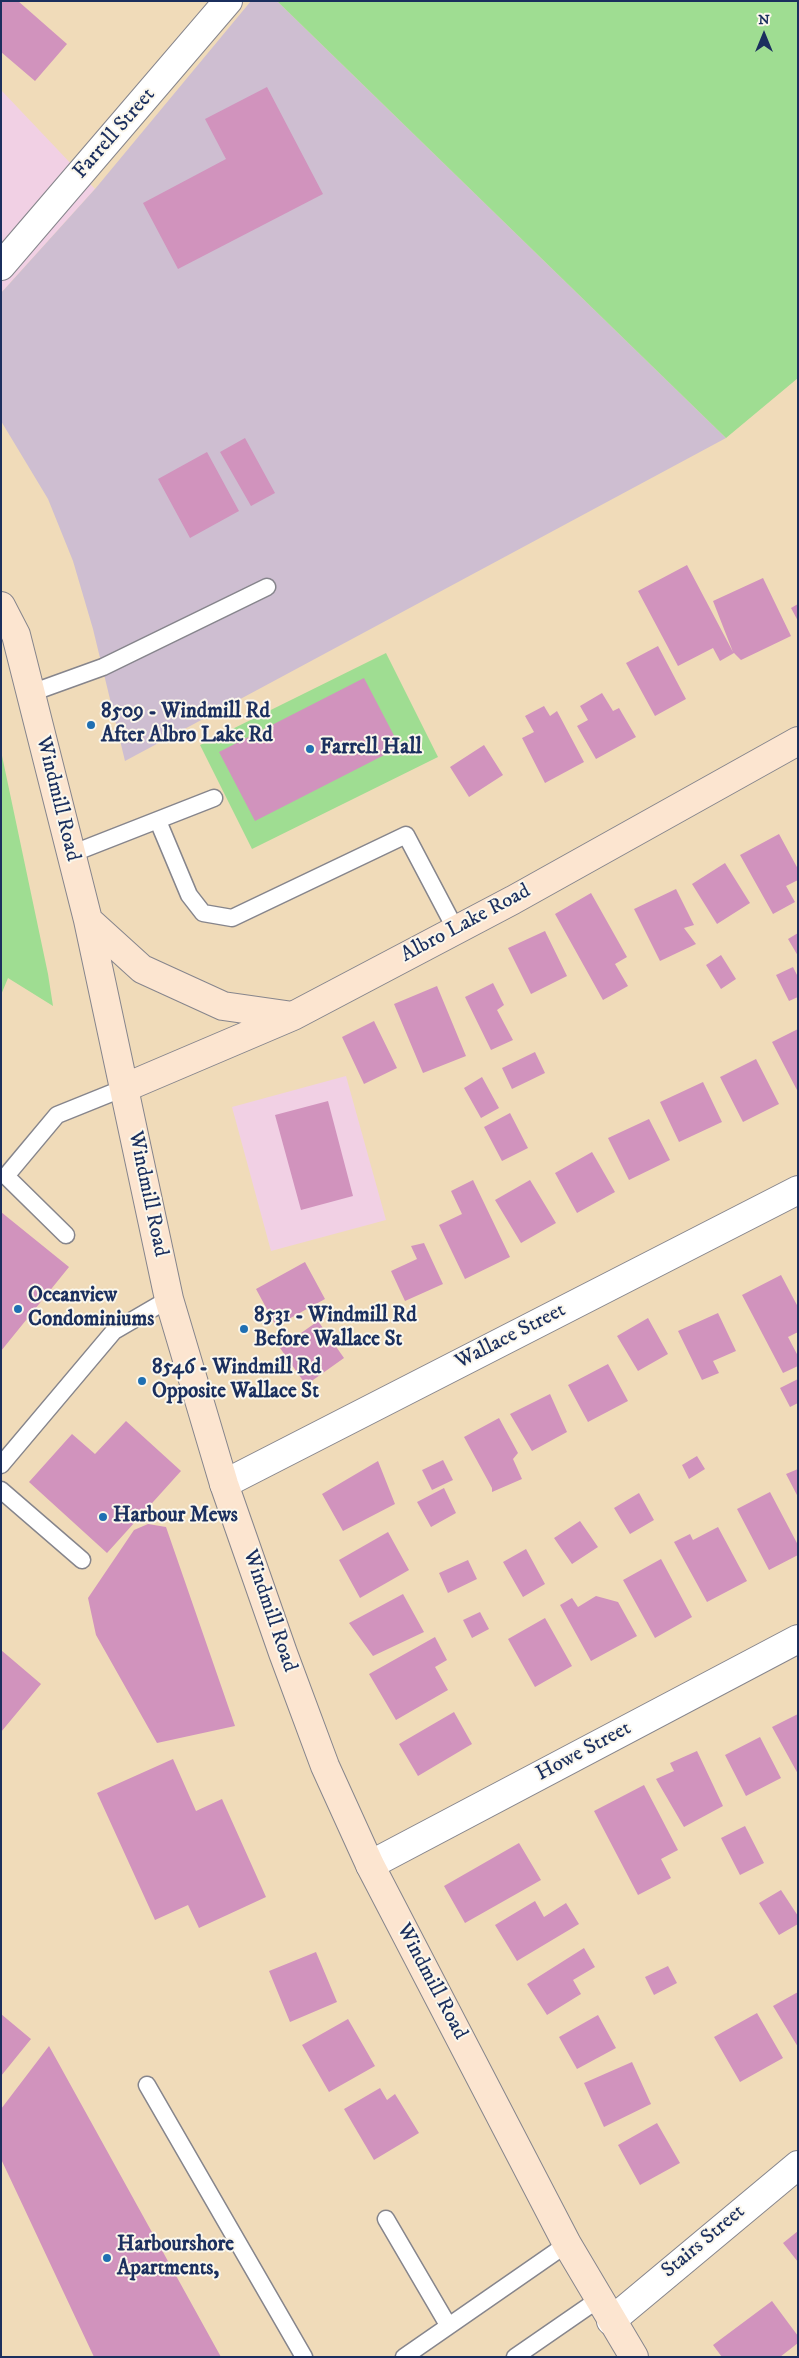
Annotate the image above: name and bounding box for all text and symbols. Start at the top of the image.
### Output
north arrow [739,10,789,60]
text: N [758,11,770,29]
street label: Farrell Street [69,83,161,185]
place label: 8509 - Windmill Rd After Albro Lake Rd [101,700,273,750]
marker: 8509 - Windmill Rd After Albro Lake Rd [85,719,97,731]
street label: Windmill Road [29,734,85,864]
place label: Farrell Hall [320,736,422,762]
marker: Farrell Hall [304,743,316,755]
street label: Albro Lake Road [397,879,535,969]
street label: Windmill Road [121,1129,173,1259]
place label: Oceanview Condominiums [28,1284,154,1334]
street label: Wallace Street [452,1298,570,1376]
marker: Oceanview Condominiums [12,1303,24,1315]
place label: 8531 - Windmill Rd Before Wallace St [254,1304,417,1354]
marker: 8531 - Windmill Rd Before Wallace St [238,1323,250,1335]
place label: 8546 - Windmill Rd Opposite Wallace St [152,1356,321,1406]
marker: 8546 - Windmill Rd Opposite Wallace St [136,1375,148,1387]
place label: Harbour Mews [113,1504,238,1530]
marker: Harbour Mews [97,1511,109,1523]
street label: Windmill Road [236,1546,302,1676]
street label: Howe Street [532,1717,636,1787]
street label: Windmill Road [390,1920,472,2044]
street label: Stairs Street [657,2200,751,2284]
place label: Harbourshore Apartments, [117,2233,234,2283]
marker: Harbourshore Apartments, [101,2252,113,2264]

